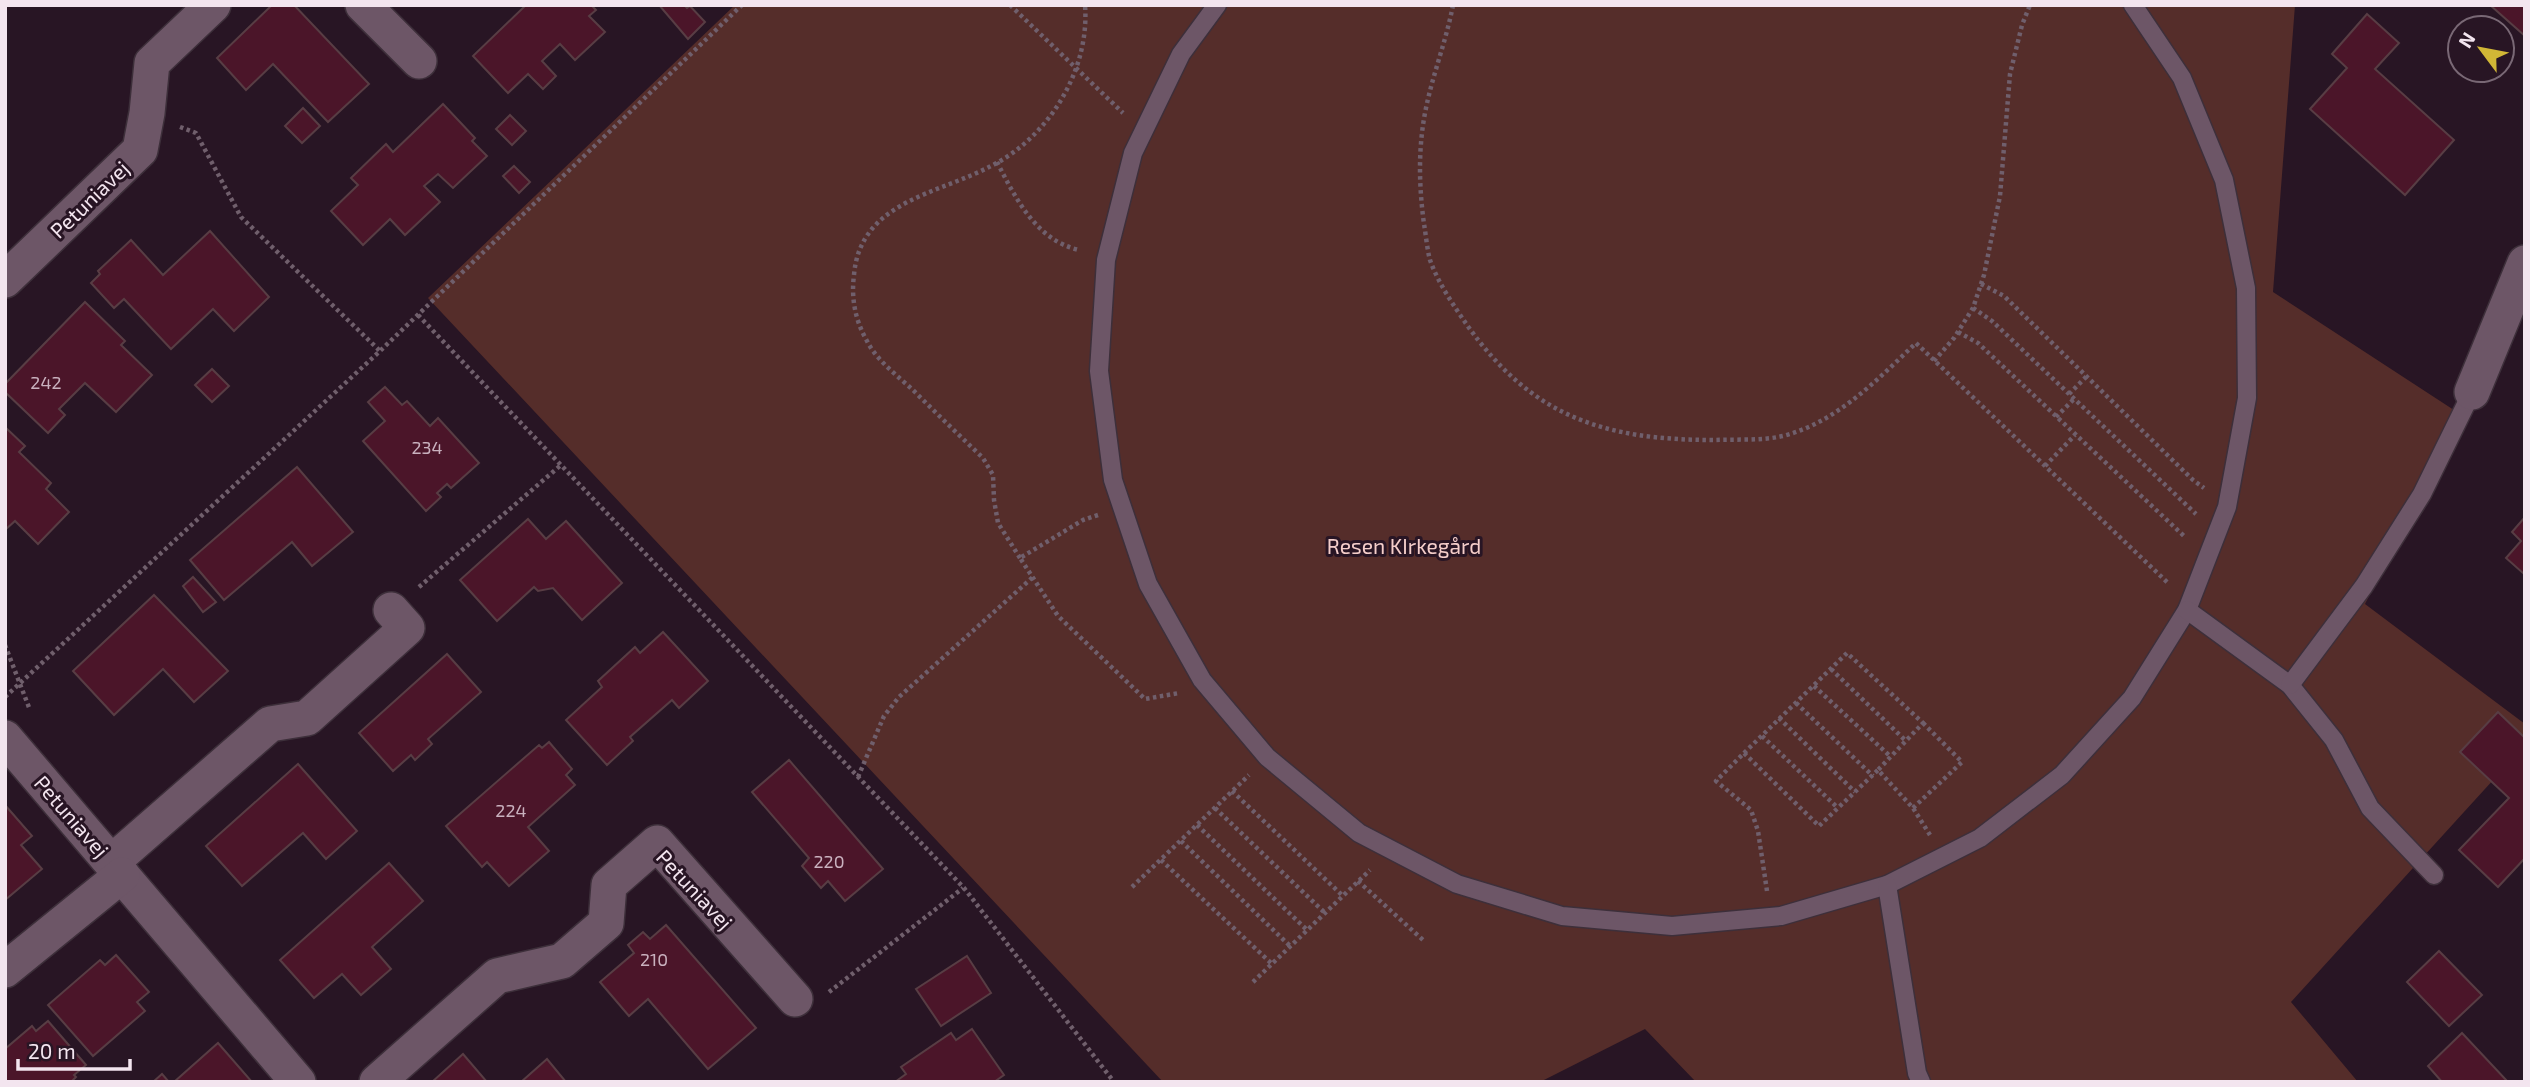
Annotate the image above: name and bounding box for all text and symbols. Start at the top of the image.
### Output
north arrow [2446,14,2516,84]
text: N [2453,28,2480,52]
street label: Petuniavej [44,155,134,243]
house number: 242 [30,371,62,393]
house number: 234 [411,436,443,458]
park label: Resen KIrkegård [1327,533,1481,558]
street label: Petuniavej [29,770,114,863]
house number: 224 [495,799,527,821]
street label: Petuniavej [651,844,738,935]
house number: 220 [813,850,845,872]
house number: 210 [640,948,668,970]
scale bar [18,1028,130,1072]
text: 20 m [28,1038,76,1063]

